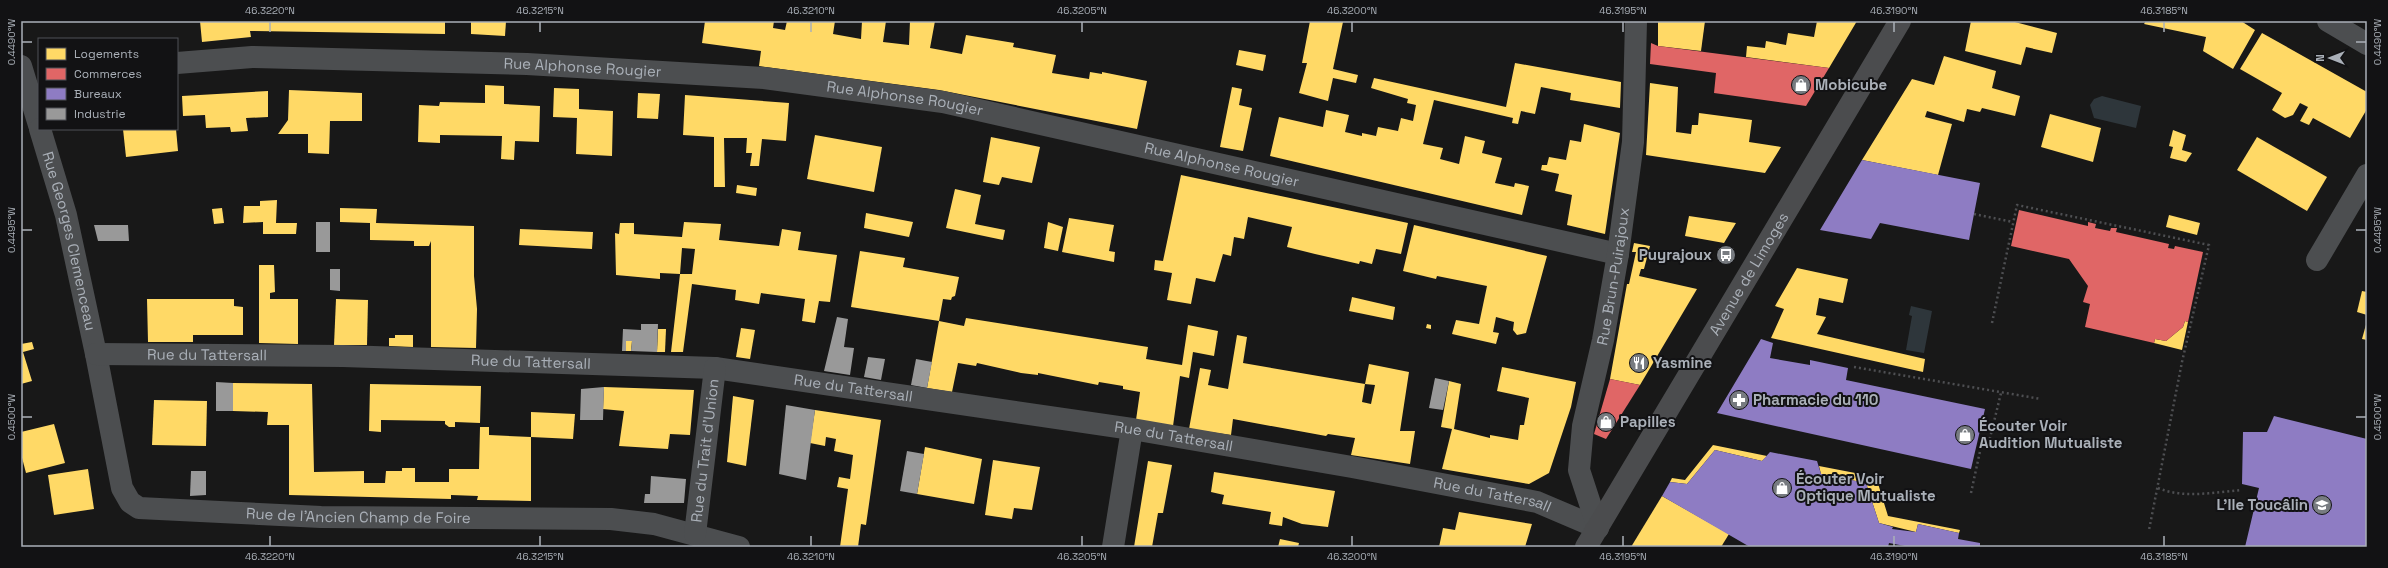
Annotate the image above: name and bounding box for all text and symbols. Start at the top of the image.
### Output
text: 46.3220°N [245,4,295,17]
text: 46.3215°N [516,4,564,17]
text: 46.3210°N [787,4,835,17]
text: 46.3205°N [1057,4,1107,17]
text: 46.3200°N [1327,4,1377,17]
text: 46.3195°N [1599,4,1647,17]
text: 46.3190°N [1870,4,1918,17]
text: 46.3185°N [2140,4,2188,17]
text: 0.4490°W [5,19,18,65]
text: 0.4490°W [2371,19,2384,65]
legend [38,38,178,130]
north arrow [2310,38,2350,78]
text: Logements [74,46,139,62]
street label: Rue Alphonse Rougier [503,53,662,81]
text: N [2313,54,2327,62]
text: Commerces [74,66,142,82]
shop icon: Mobicube [1790,74,1812,96]
place label: Mobicube [1815,75,1888,94]
street label: Rue Alphonse Rougier [825,76,985,120]
text: Bureaux [74,86,122,102]
text: Industrie [74,106,126,122]
street label: Rue Alphonse Rougier [1143,138,1301,191]
street label: Rue Georges Clemenceau [38,149,101,332]
street label: Rue Brun-Puirajoux [1592,206,1633,347]
text: 0.4495°W [5,207,18,253]
text: 0.4495°W [2371,207,2384,253]
street label: Avenue de Limoges [1705,209,1793,339]
bus stop icon: Puyrajoux [1715,244,1737,266]
place label: Puyrajoux [1639,245,1712,264]
street label: Rue du Tattersall [147,344,267,364]
street label: Rue du Tattersall [471,350,591,373]
restaurant icon: Yasmine [1628,352,1650,374]
place label: Yasmine [1653,353,1713,372]
street label: Rue du Tattersall [793,370,914,406]
street label: Rue du Trait d'Union [686,378,723,524]
pharmacy icon: Pharmacie du 110 [1728,389,1750,411]
place label: Pharmacie du 110 [1753,390,1878,409]
text: 0.4500°W [5,394,18,440]
text: 0.4500°W [2371,394,2384,440]
shop icon: Papilles [1595,411,1617,433]
place label: Papilles [1620,412,1676,431]
place label: Écouter Voir Audition Mutualiste [1979,416,2123,452]
street label: Rue du Tattersall [1113,417,1235,455]
shop icon: Écouter Voir Audition Mutualiste [1954,424,1976,446]
place label: Écouter Voir Optique Mutualiste [1796,469,1936,505]
street label: Rue du Tattersall [1432,473,1555,516]
shop icon: Écouter Voir Optique Mutualiste [1771,477,1793,499]
school or university icon: L’Ile Toucâlin [2311,494,2333,516]
place label: L’Ile Toucâlin [2217,495,2308,514]
street label: Rue de l'Ancien Champ de Foire [246,503,471,527]
text: 46.3220°N [245,550,295,563]
text: 46.3215°N [516,550,564,563]
text: 46.3210°N [787,550,835,563]
text: 46.3205°N [1057,550,1107,563]
text: 46.3200°N [1327,550,1377,563]
text: 46.3195°N [1599,550,1647,563]
text: 46.3190°N [1870,550,1918,563]
text: 46.3185°N [2140,550,2188,563]

